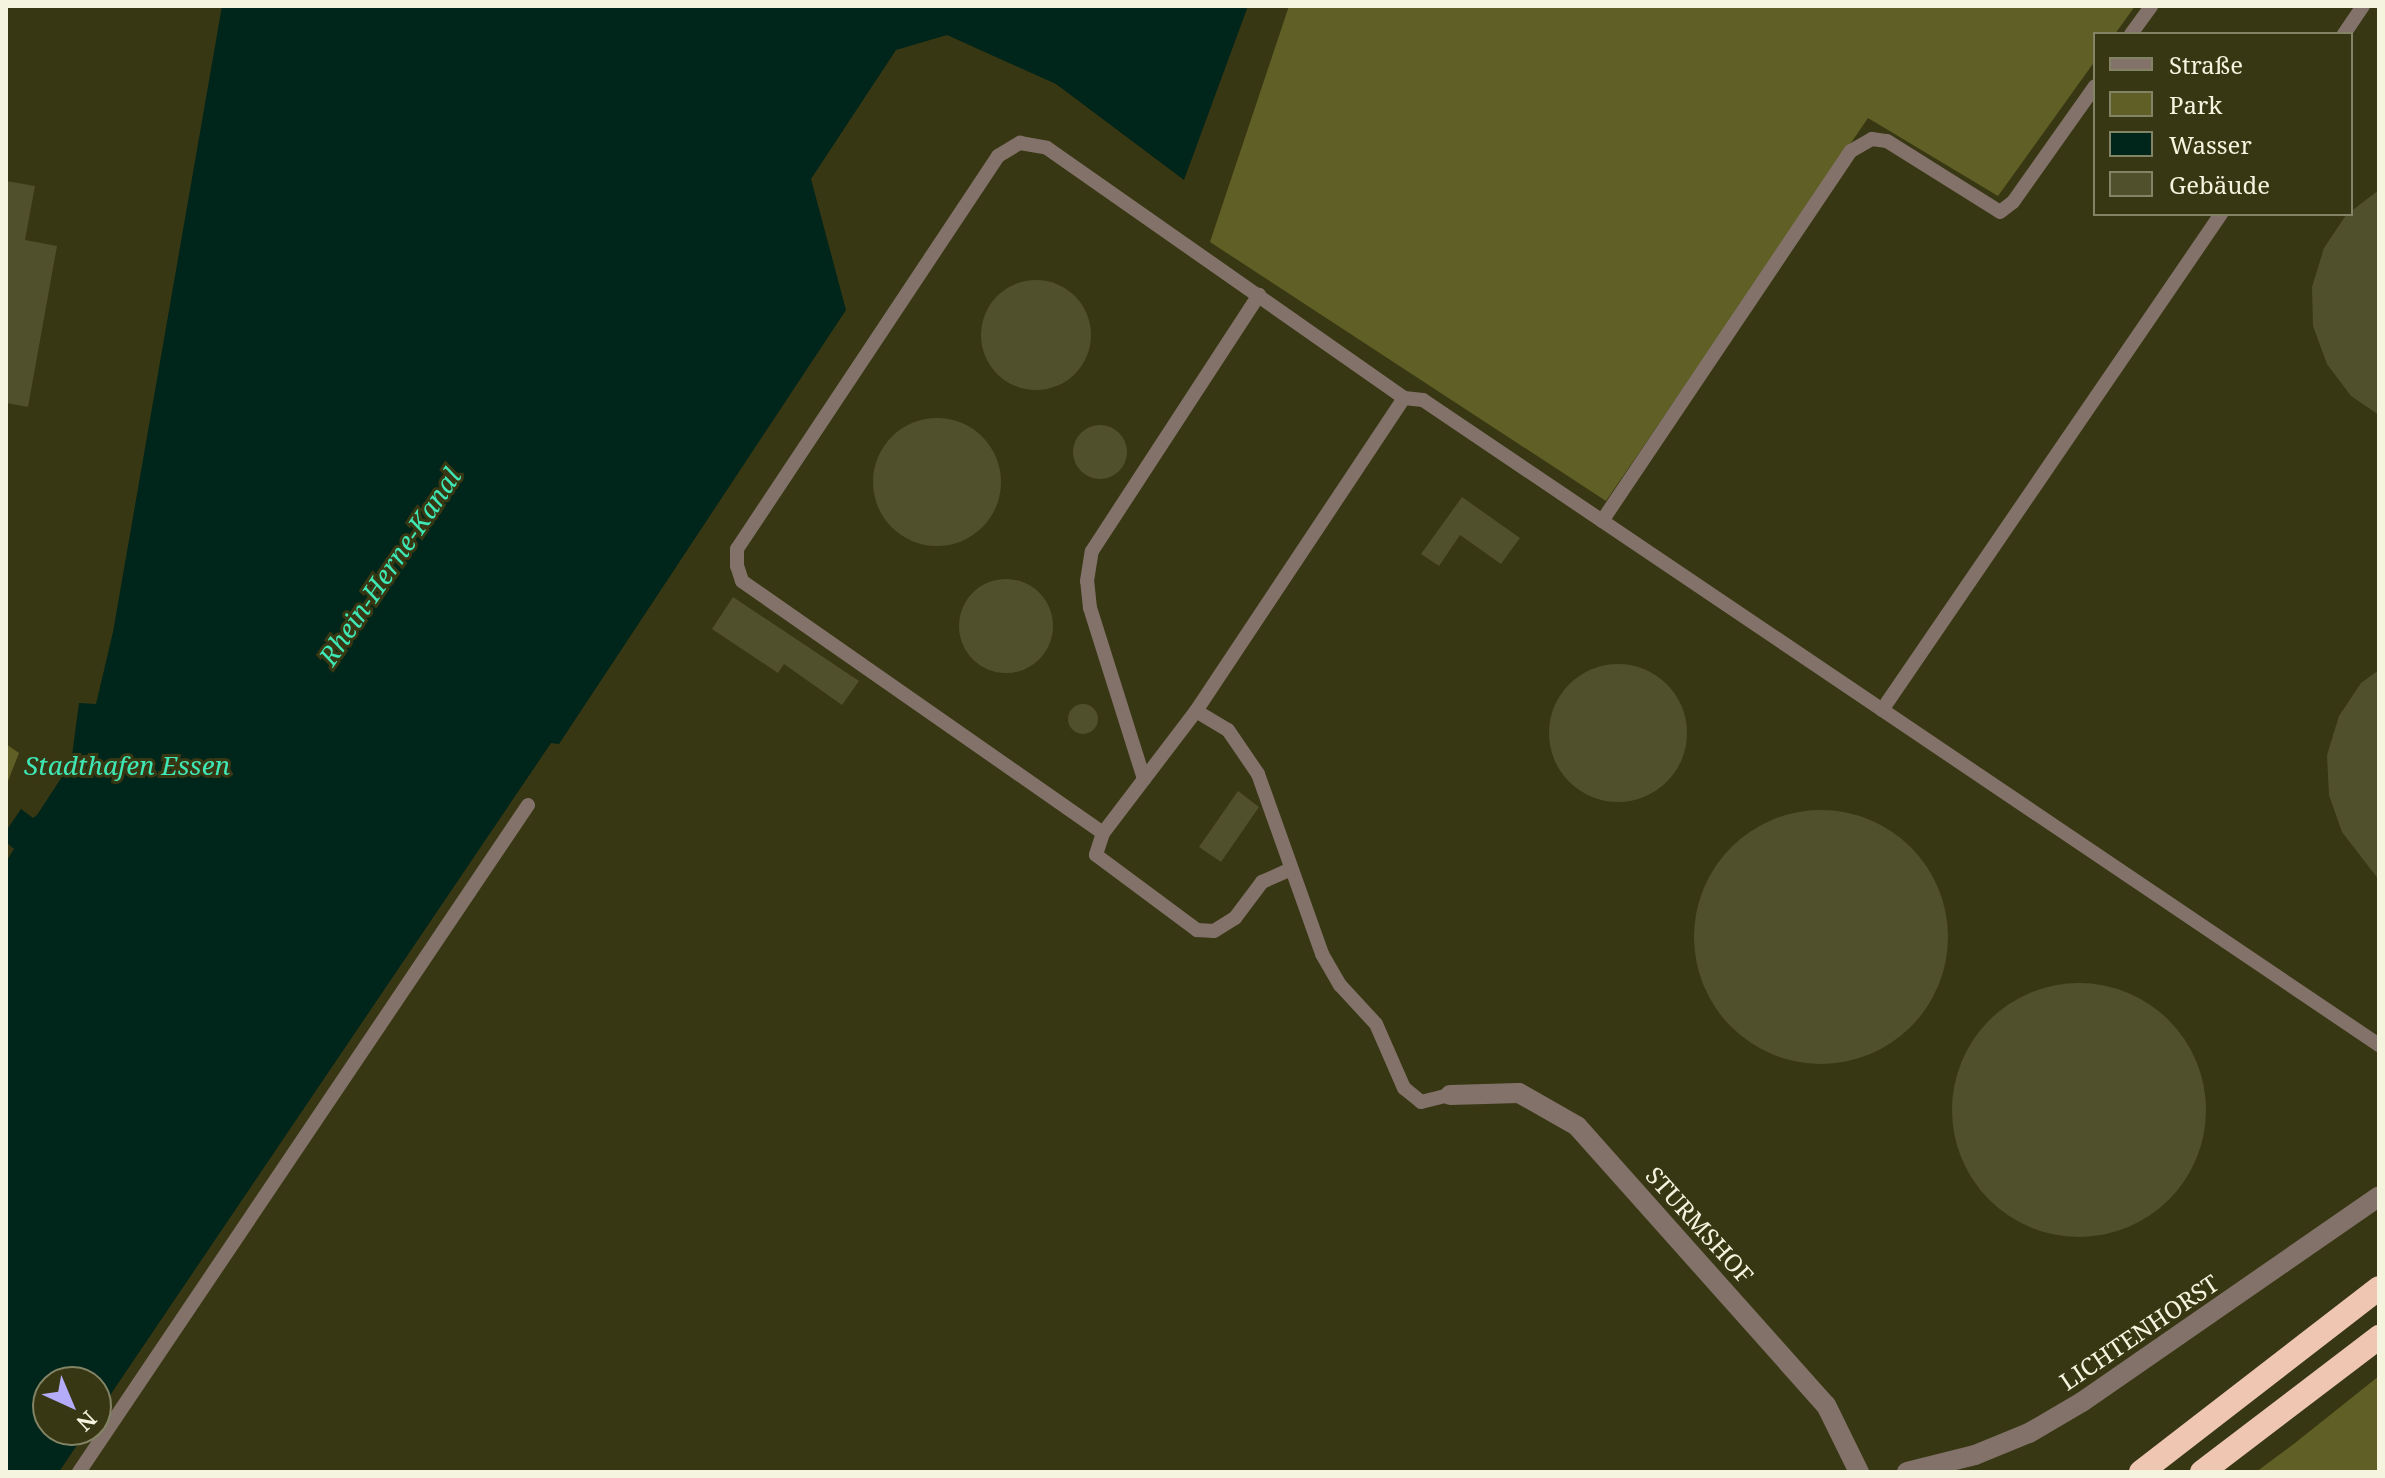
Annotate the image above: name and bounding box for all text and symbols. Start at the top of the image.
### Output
legend [2093,32,2353,216]
text: Straße [2169,48,2243,81]
text: Park [2169,88,2222,121]
text: Wasser [2169,128,2252,161]
text: Gebäude [2169,168,2270,201]
water label: Rhein-Herne-Kanal [312,463,468,671]
water label: Stadthafen Essen [24,750,230,782]
street label: STURMSHOF [1640,1161,1760,1289]
street label: LICHTENHORST [2054,1268,2224,1396]
north arrow [32,1366,112,1446]
text: N [71,1405,104,1439]

